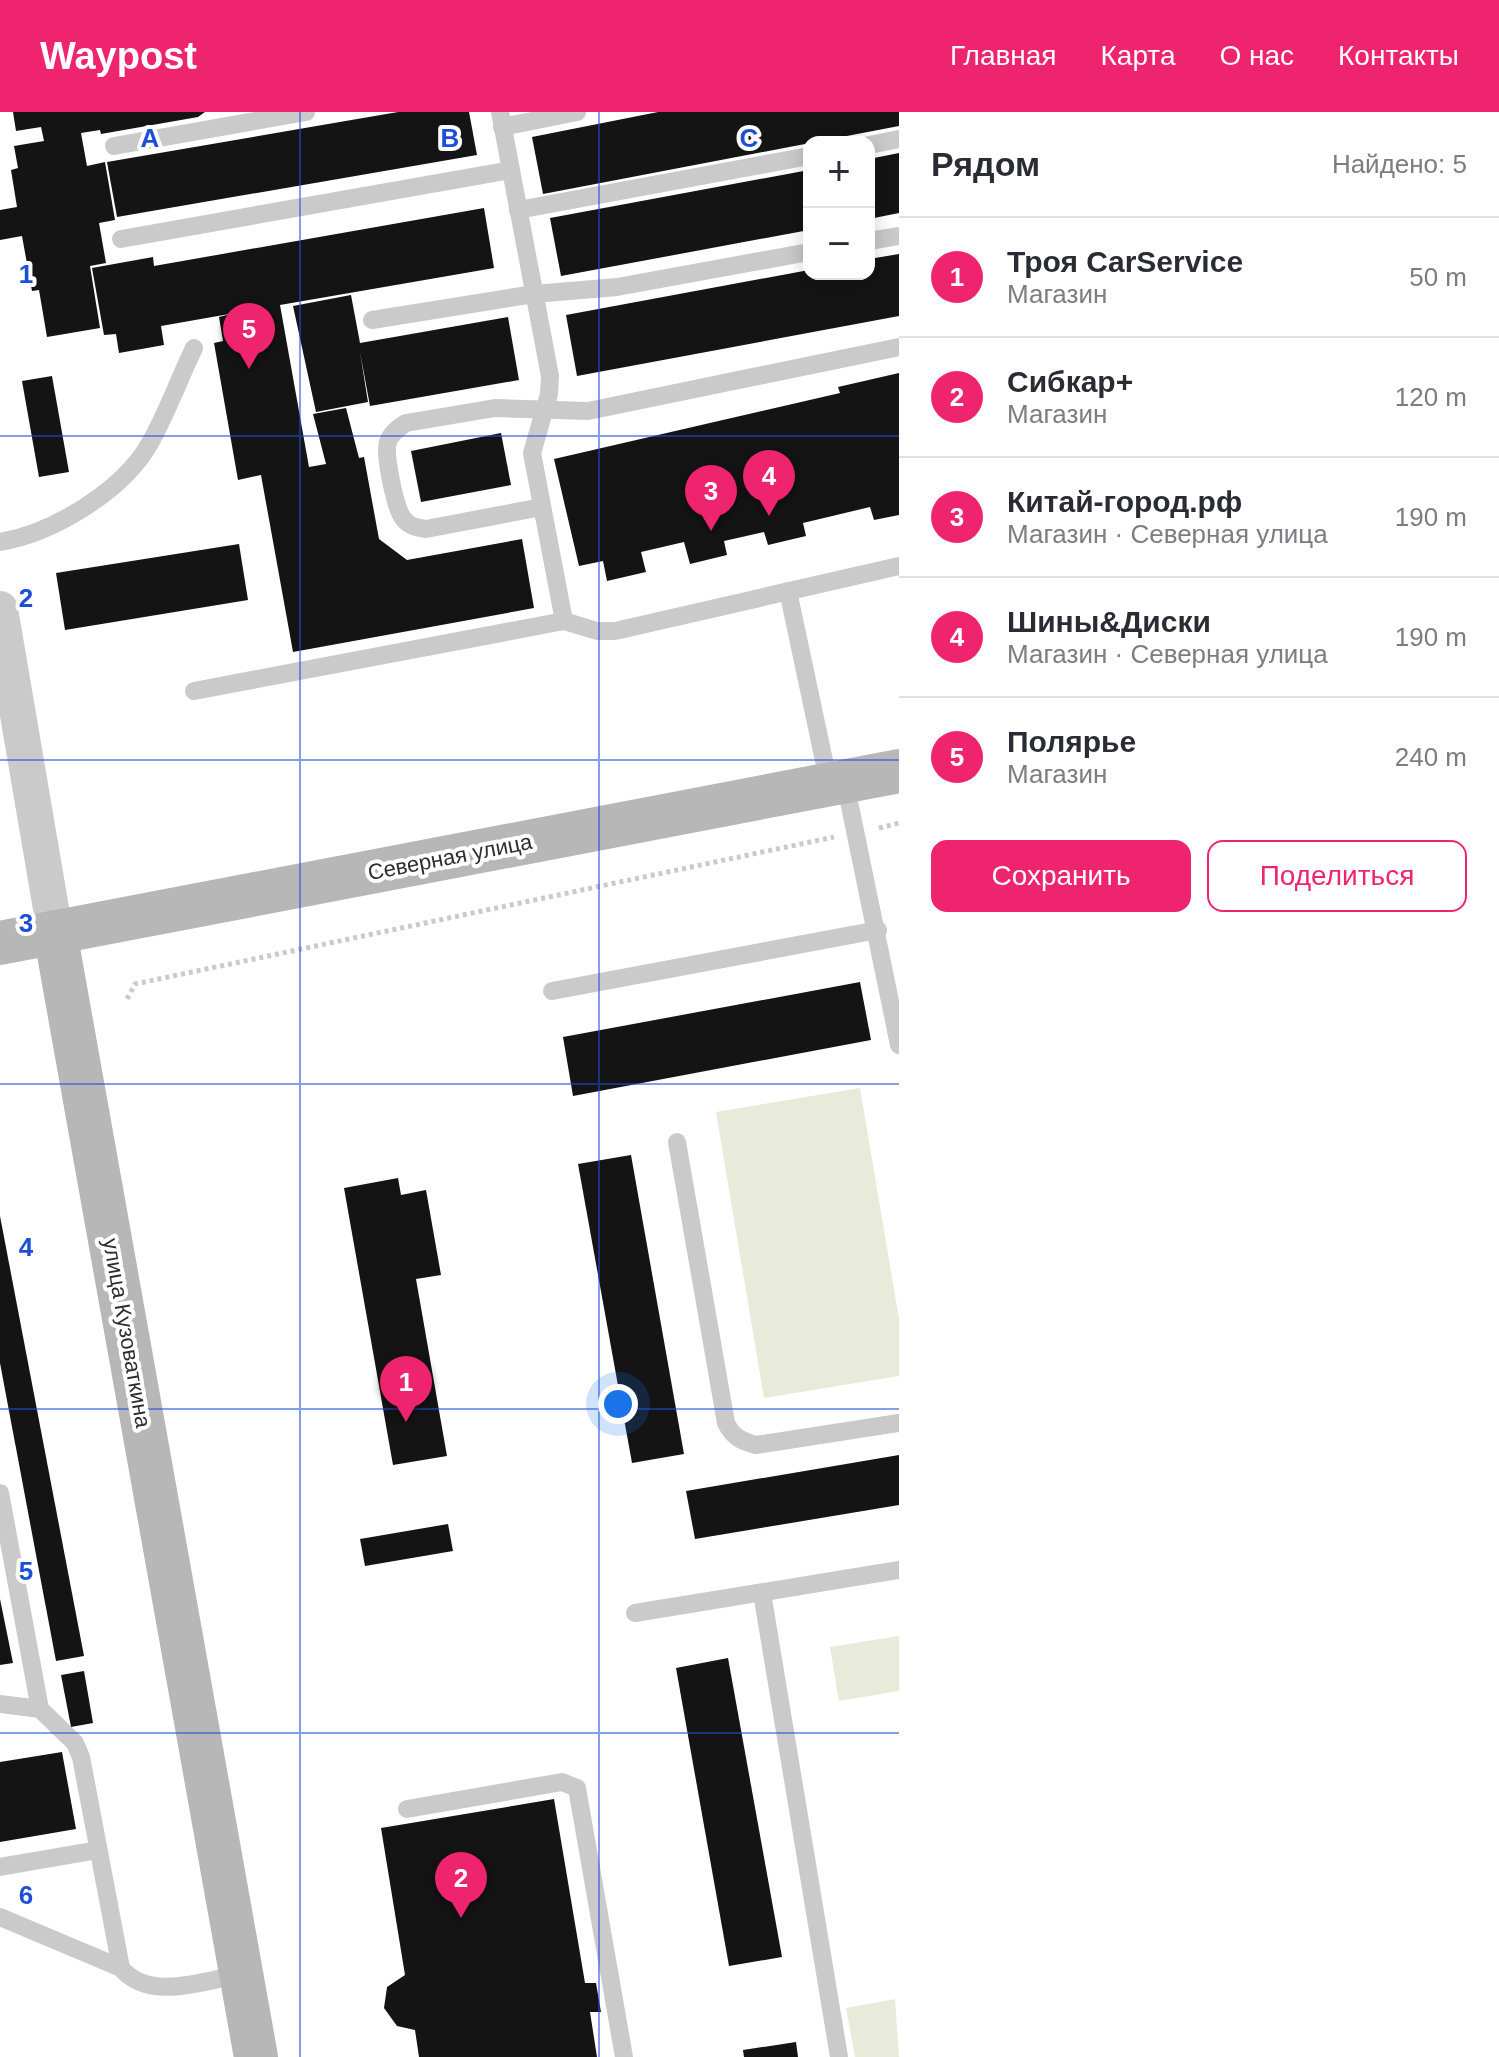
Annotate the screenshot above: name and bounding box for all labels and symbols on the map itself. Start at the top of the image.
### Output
text: A [141,123,160,153]
text: B [441,123,459,153]
text: C [740,123,759,153]
text: 1 [19,259,33,289]
pin: 5 [223,303,275,369]
pin: 4 [743,450,795,516]
pin: 3 [685,465,737,531]
text: 2 [19,583,33,613]
street label: Северная улица [366,829,535,885]
text: 3 [19,908,33,938]
text: 4 [19,1232,34,1262]
street label: улица Кузоваткина [98,1236,156,1430]
pin: 1 [380,1356,432,1422]
your location [598,1384,638,1424]
text: 5 [19,1556,33,1586]
pin: 2 [435,1852,487,1918]
text: 6 [19,1880,33,1910]

